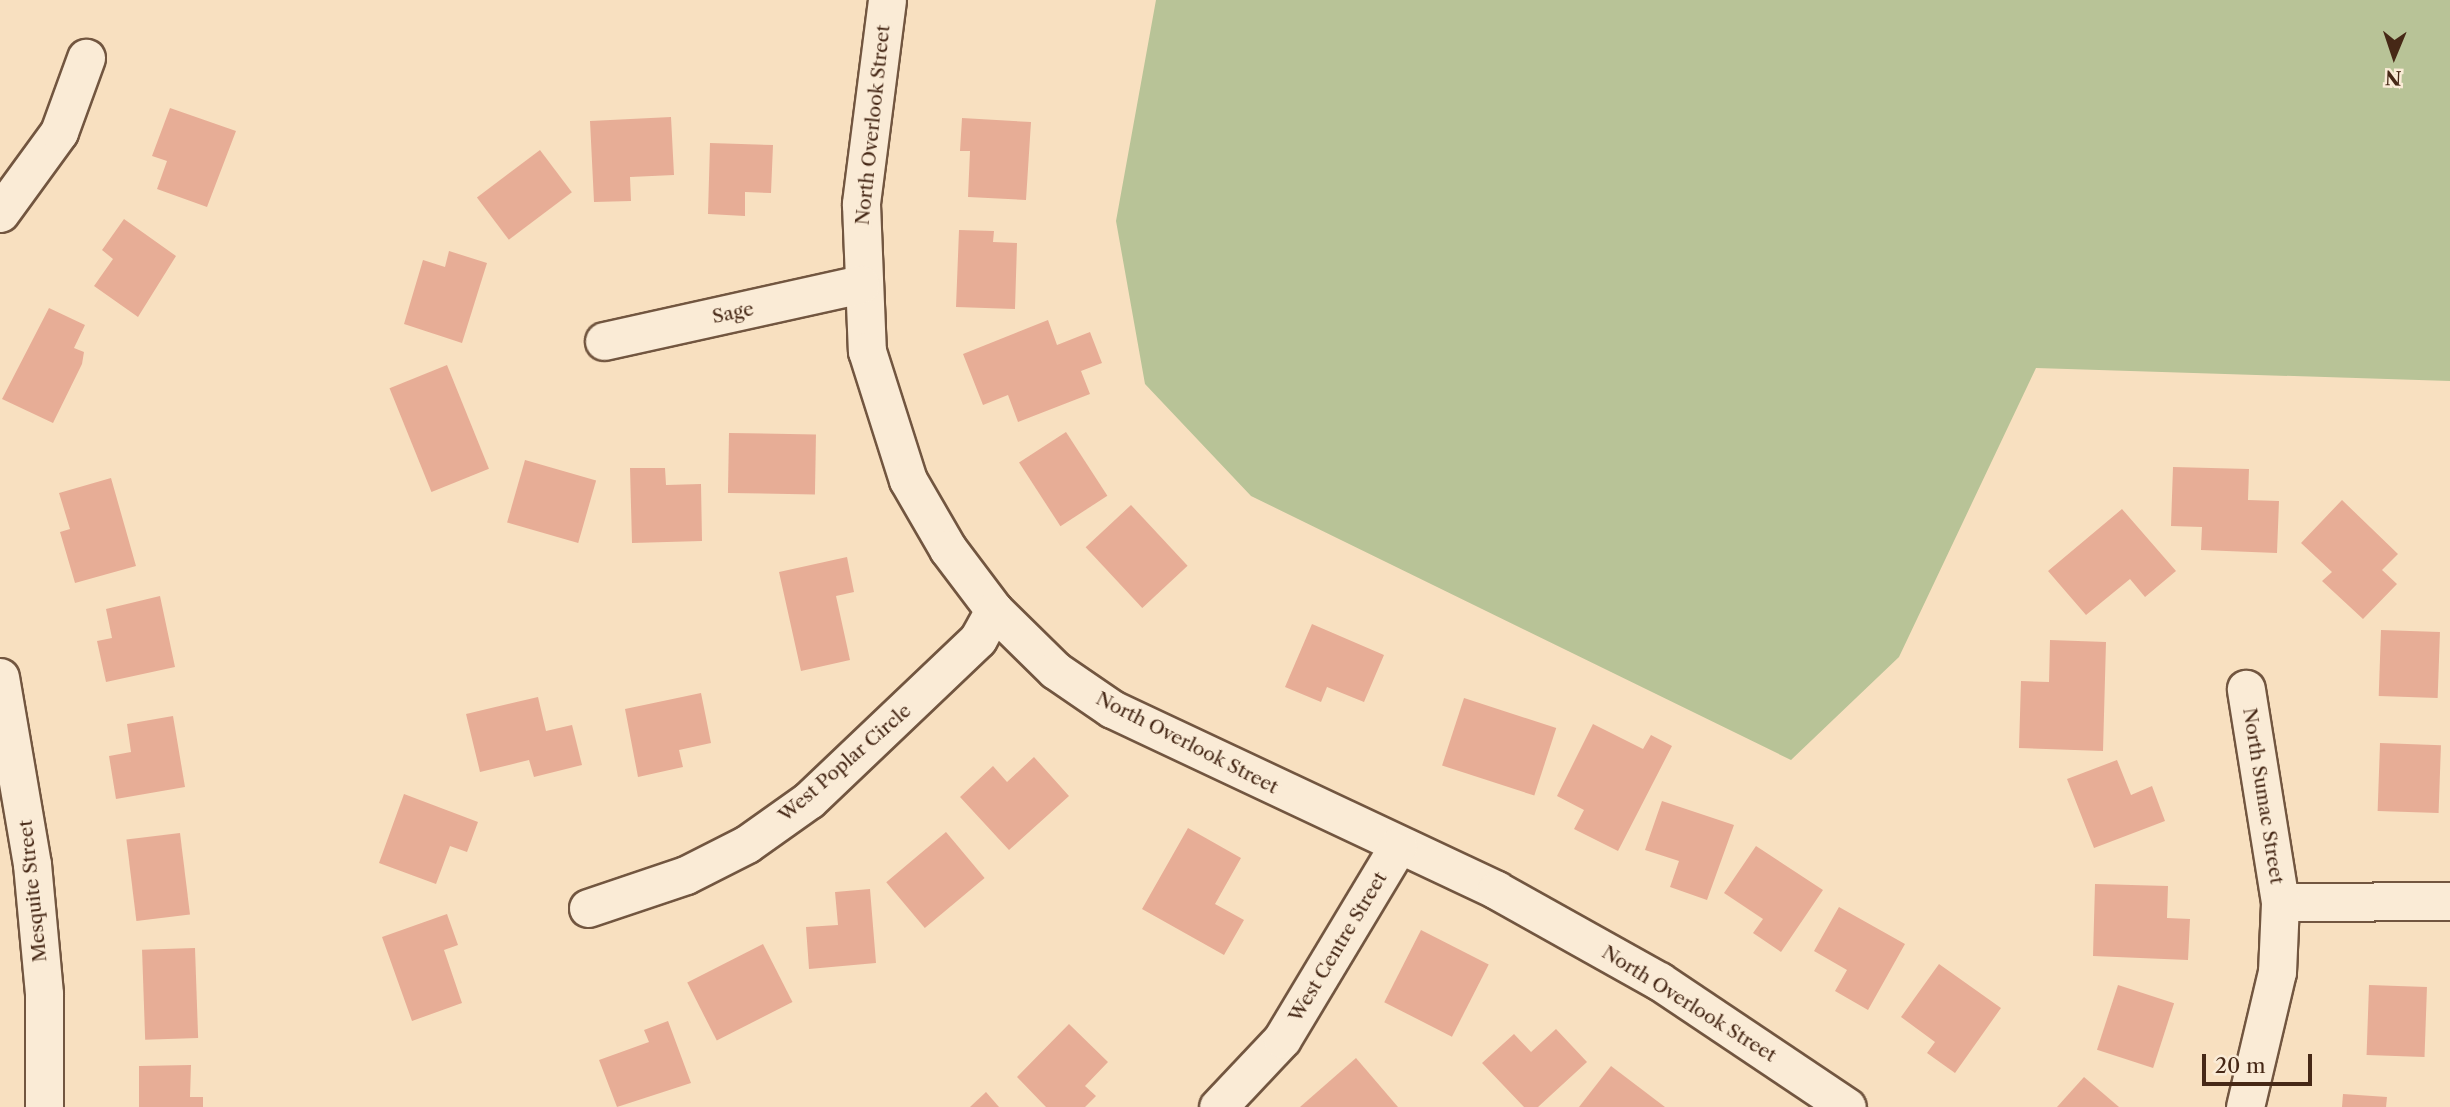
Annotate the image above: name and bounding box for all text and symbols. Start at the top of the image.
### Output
north arrow [2359,21,2429,91]
street label: North Overlook Street [851,24,895,226]
text: N [2385,66,2402,89]
street label: Sage [710,297,756,329]
street label: North Overlook Street [1092,687,1282,799]
street label: West Poplar Circle [774,699,916,827]
street label: North Sumac Street [2238,706,2288,886]
street label: Mesquite Street [14,819,52,963]
street label: West Centre Street [1284,868,1392,1026]
street label: North Overlook Street [1597,941,1781,1067]
scale bar [2205,1040,2315,1084]
text: 20 m [2215,1053,2266,1078]

